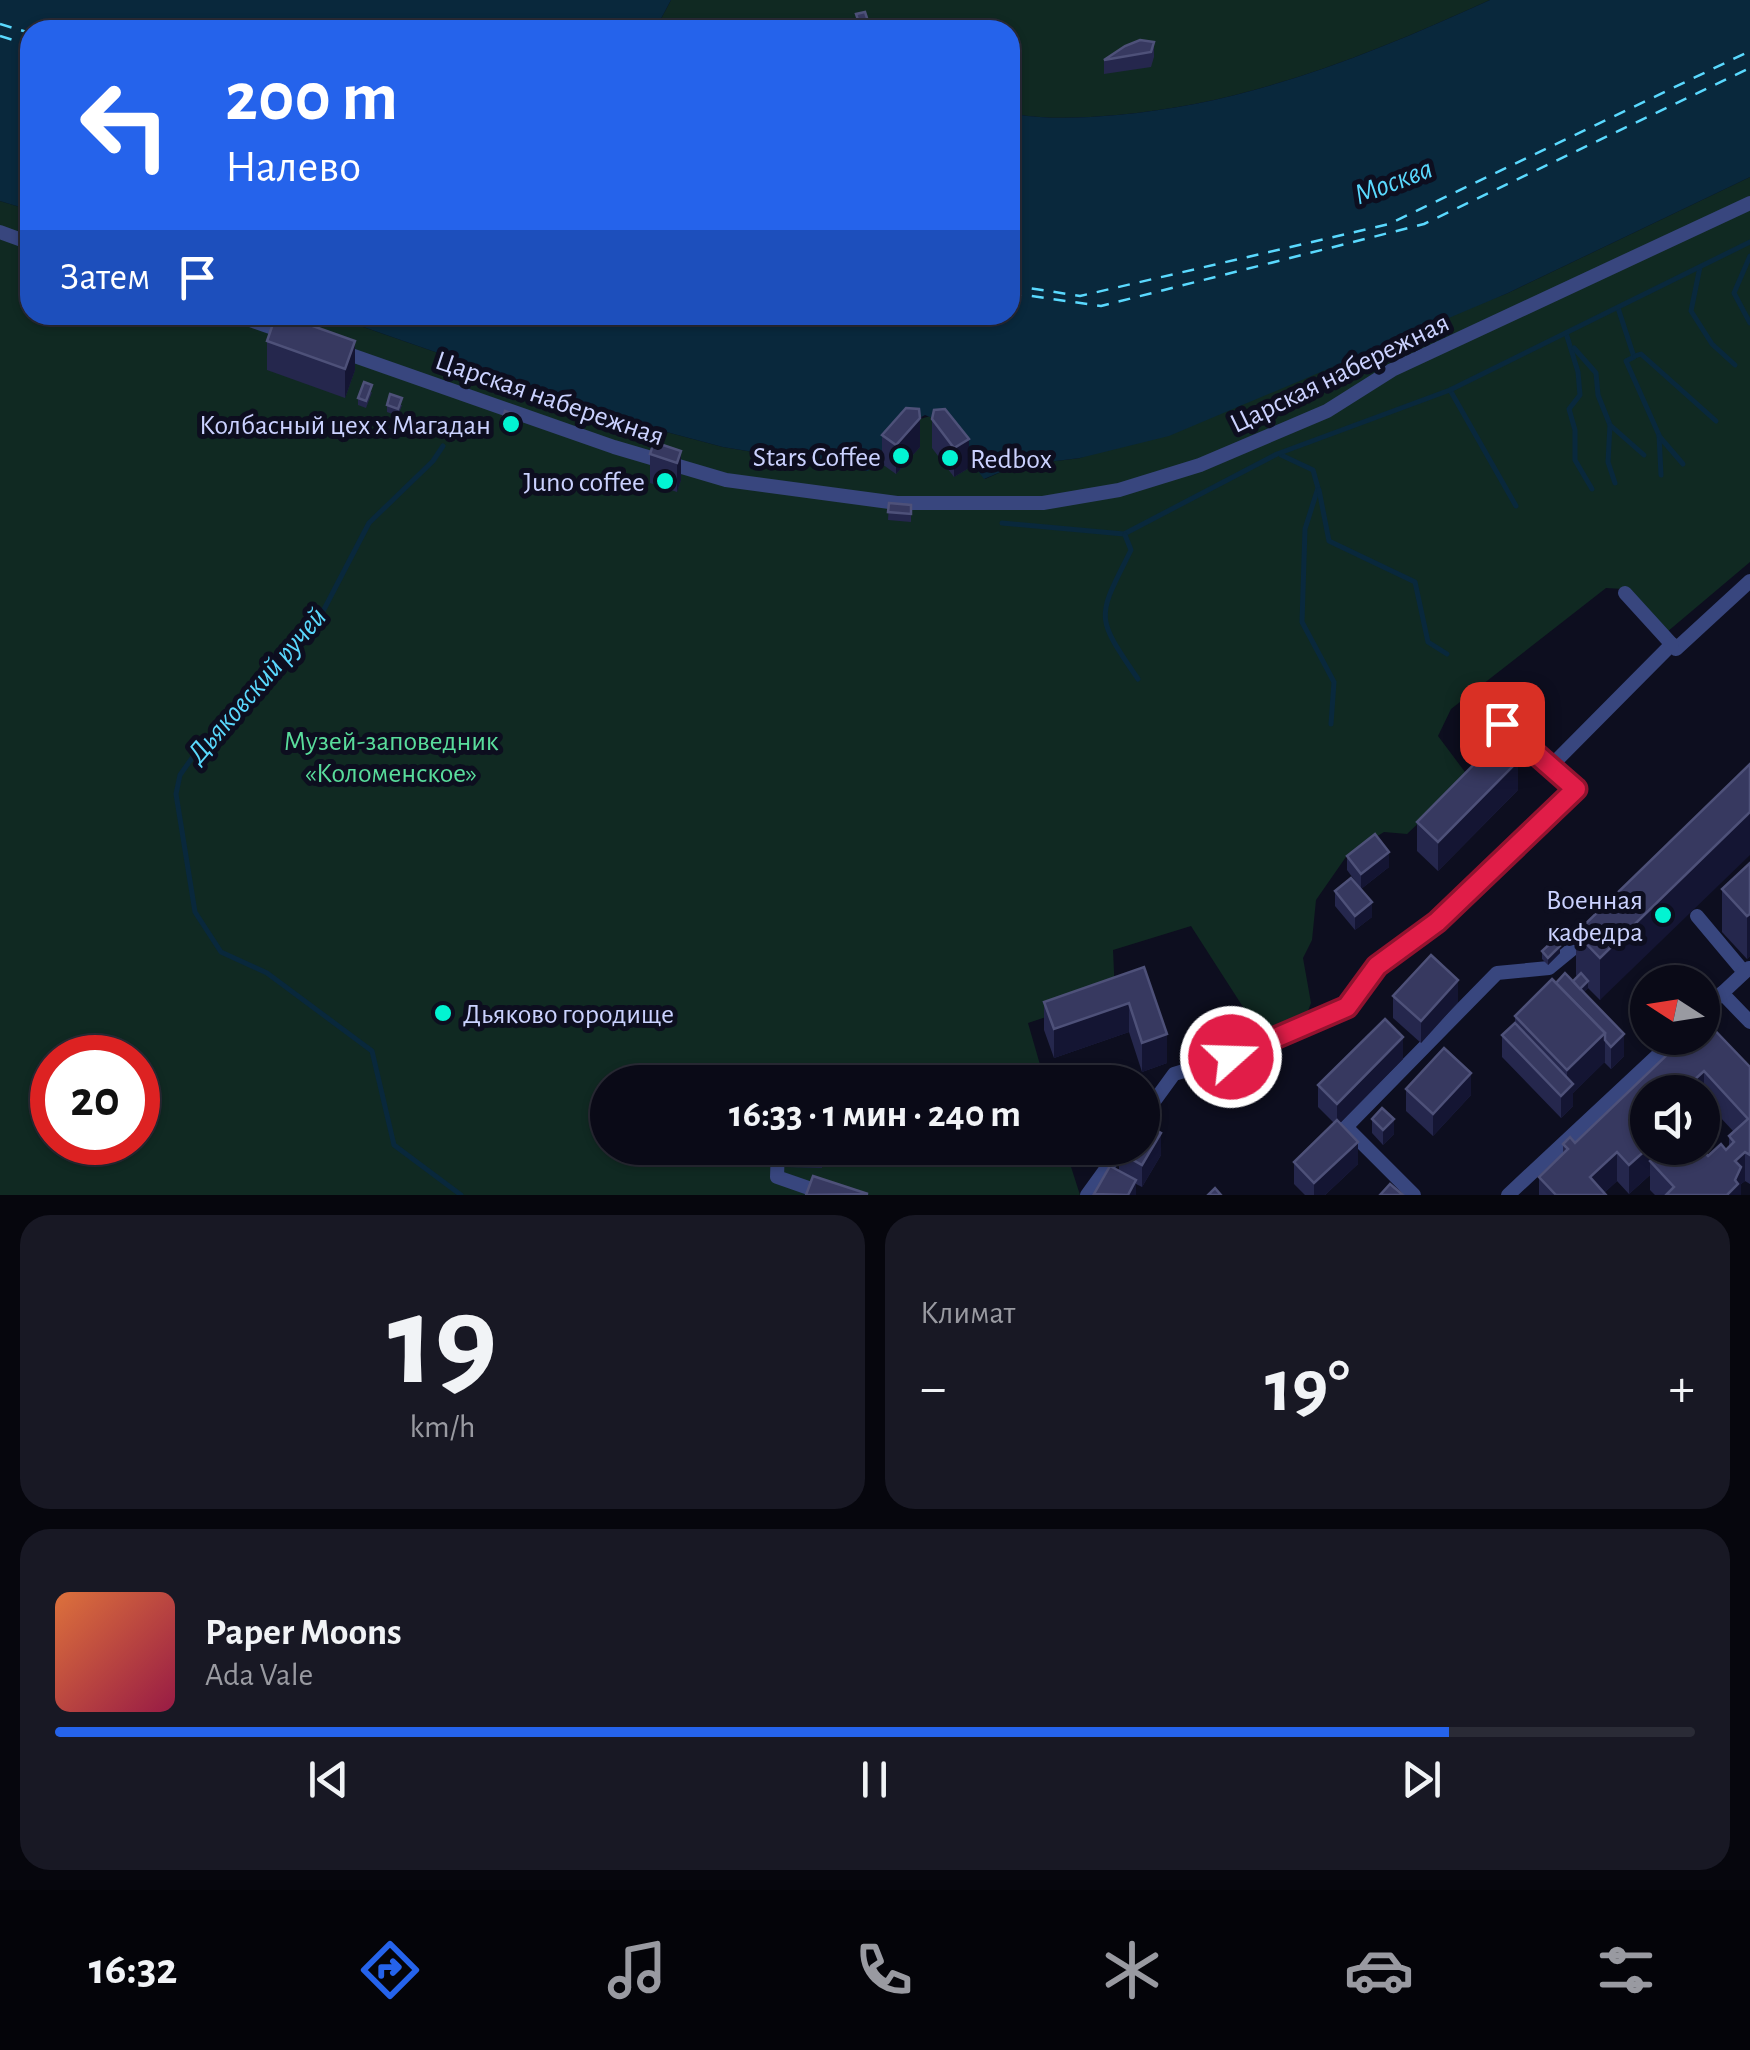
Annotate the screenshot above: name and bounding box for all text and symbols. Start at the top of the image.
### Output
icon: left [60,60,190,190]
text: 200 m [225,63,398,133]
text: Налево [225,145,361,190]
water label: Москва [1350,153,1437,210]
icon: arrive [170,250,225,305]
text: Затем [60,259,150,297]
street label: Царская набережная [1226,309,1454,439]
street label: Царская набережная [431,347,667,451]
place label: Колбасный цех x Магадан [199,412,491,440]
marker: Колбасный цех x Магадан [500,413,522,435]
place label: Stars Coffee [753,444,881,472]
marker: Stars Coffee [890,445,912,467]
place label: Redbox [970,446,1052,474]
marker: Redbox [939,447,961,469]
place label: Juno coffee [524,469,645,497]
marker: Juno coffee [654,470,676,492]
water label: Дьяковский ручей [181,602,332,770]
pin [1460,682,1545,767]
icon: arrive [1475,697,1530,752]
park label: Музей-заповедник «Коломенское» [283,728,499,788]
place label: Военная кафедра [1546,887,1643,947]
marker: Военная кафедра [1652,904,1674,926]
north arrow [1630,965,1720,1055]
map controls [1630,965,1720,1165]
place label: Дьяково городище [463,1001,674,1029]
marker: Дьяково городище [432,1002,454,1024]
position arrow [1179,1005,1283,1109]
speed limit sign: 20 [30,1035,160,1165]
button: sound [1630,1075,1720,1165]
text: 16:33 · 1 мин · 240 m [729,1096,1021,1134]
text: 19 [388,1278,497,1408]
text: Климат [920,1297,1015,1329]
text: 19° [1265,1350,1350,1425]
text: − [920,1361,946,1416]
text: + [1669,1361,1695,1416]
text: km/h [409,1411,476,1443]
text: Paper Moons [205,1614,402,1652]
text: Ada Vale [205,1659,313,1691]
icon: previous [301,1752,356,1807]
icon: pause [847,1752,902,1807]
icon: next [1394,1752,1449,1807]
icon: directions [355,1935,425,2005]
icon: music [602,1935,672,2005]
icon: phone [849,1935,919,2005]
icon: climate [1097,1935,1167,2005]
icon: car [1344,1935,1414,2005]
icon: filters [1591,1935,1661,2005]
text: 16:32 [89,1947,177,1992]

